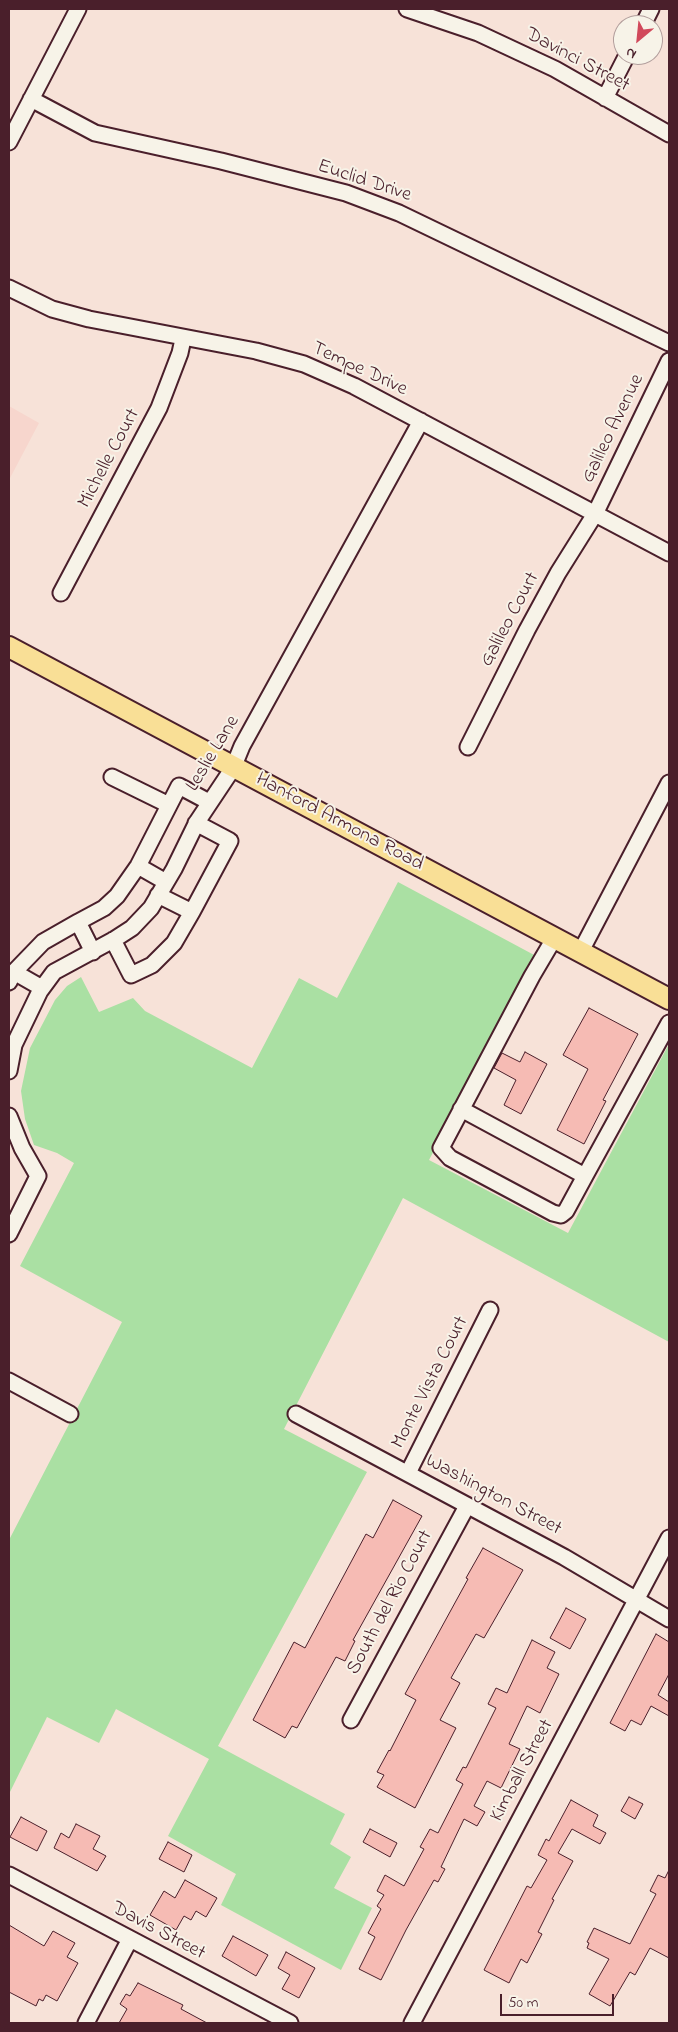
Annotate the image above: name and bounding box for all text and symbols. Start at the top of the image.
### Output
north arrow [613,15,663,65]
street label: Davinci Street [521,24,633,98]
text: N [622,41,640,64]
street label: Euclid Drive [314,156,414,208]
street label: Tempe Drive [307,337,411,403]
street label: Galileo Avenue [577,371,651,487]
street label: Michelle Court [74,405,146,513]
street label: Galileo Court [476,569,546,671]
street label: Leslie Lane [182,712,246,796]
street label: Hanford Armona Road [251,769,427,877]
street label: Monte Vista Court [387,1313,475,1453]
street label: Washington Street [421,1450,565,1542]
street label: South del Rio Court [343,1527,439,1679]
street label: Kimball Street [486,1716,560,1826]
street label: Davis Street [107,1897,209,1967]
scale bar [503,1984,617,2016]
text: 50 m [508,1992,538,2014]

